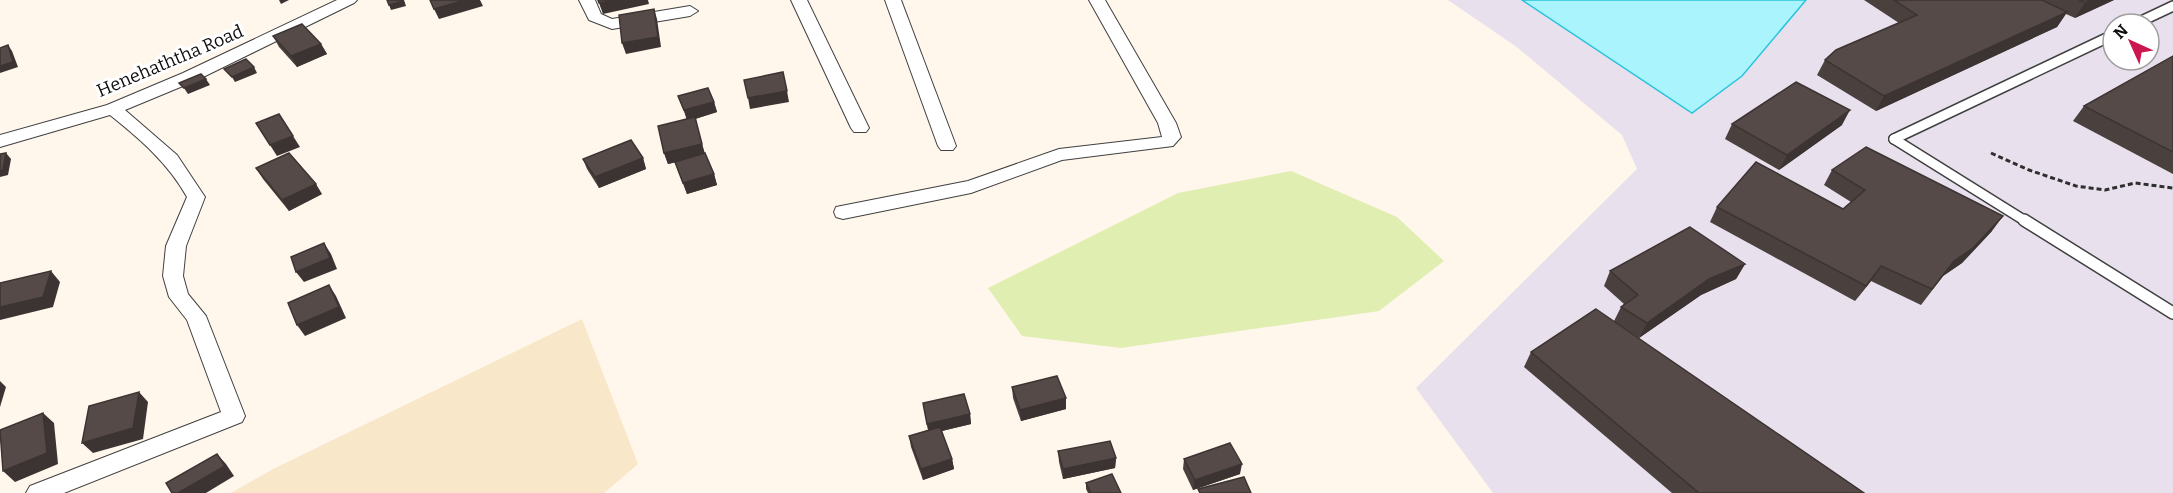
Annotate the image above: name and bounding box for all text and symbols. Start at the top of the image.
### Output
north arrow [2101,12,2161,72]
street label: Henehaththa Road [93,20,247,102]
text: N [2110,21,2132,43]

